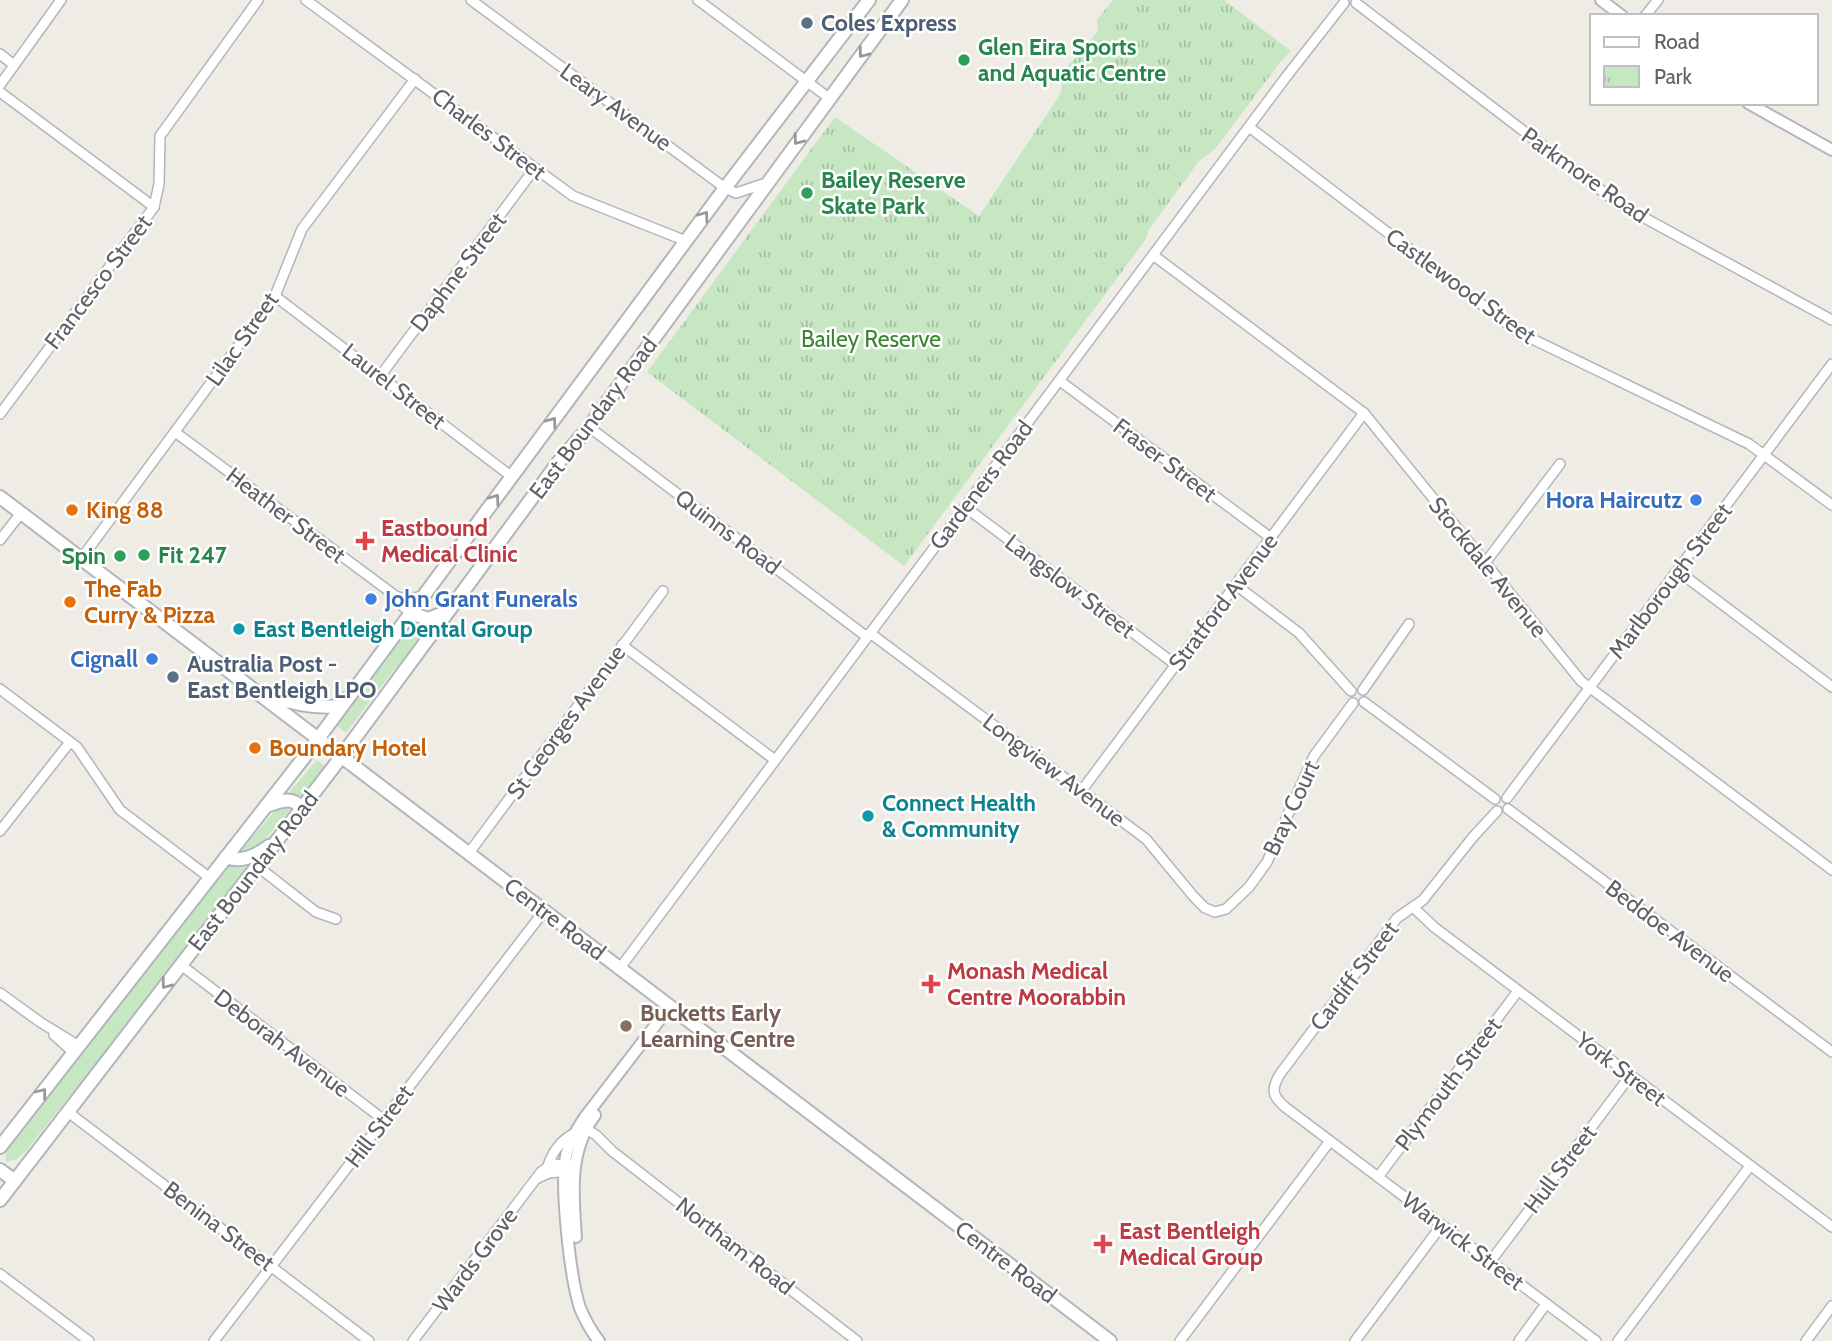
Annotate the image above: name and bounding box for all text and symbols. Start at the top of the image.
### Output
place label: Coles Express [821,9,957,37]
legend [1590,14,1818,105]
marker: Coles Express [799,15,815,31]
text: Road [1654,29,1700,54]
place label: Glen Eira Sports and Aquatic Centre [978,33,1166,87]
one-way arrow [859,45,871,58]
marker: Glen Eira Sports and Aquatic Centre [956,52,972,68]
street label: Leary Avenue [555,57,677,157]
text: Park [1654,64,1692,89]
street label: Charles Street [426,82,552,186]
street label: Parkmore Road [1516,121,1654,229]
one-way arrow [793,133,806,145]
place label: Bailey Reserve Skate Park [821,166,966,220]
marker: Bailey Reserve Skate Park [799,185,815,201]
street label: Daphne Street [404,207,512,337]
street label: Francesco Street [38,209,158,355]
one-way arrow [696,212,708,224]
street label: Castlewood Street [1381,222,1542,350]
street label: Lilac Street [200,287,284,391]
park label: Bailey Reserve [801,325,941,353]
street label: East Boundary Road [523,332,663,504]
street label: Laurel Street [337,337,451,435]
street label: Fraser Street [1108,412,1222,508]
street label: Gardeners Road [923,415,1039,555]
one-way arrow [544,417,557,430]
street label: Heather Street [221,461,351,569]
street label: Quinns Road [670,483,786,581]
place label: Hora Haircutz [1545,486,1682,514]
street label: Stockdale Avenue [1423,491,1553,643]
marker: Hora Haircutz [1688,492,1704,508]
one-way arrow [487,494,500,507]
place label: King 88 [86,496,164,524]
street label: Marlborough Street [1602,497,1738,664]
marker: King 88 [64,502,80,518]
place label: Eastbound Medical Clinic [381,514,518,568]
street label: Langslow Street [1000,528,1141,644]
street label: Stratford Avenue [1162,528,1284,676]
marker: Eastbound Medical Clinic [355,531,375,551]
place label: Fit 247 [158,541,227,569]
place label: Spin [61,542,106,570]
marker: Fit 247 [136,547,152,563]
marker: Spin [112,548,128,564]
place label: The Fab Curry & Pizza [84,575,216,629]
place label: John Grant Funerals [384,585,578,613]
marker: John Grant Funerals [363,591,379,607]
marker: The Fab Curry & Pizza [62,594,78,610]
place label: East Bentleigh Dental Group [253,615,533,643]
marker: East Bentleigh Dental Group [231,621,247,637]
street label: St Georges Avenue [501,639,631,805]
place label: Cignall [70,645,138,673]
place label: Australia Post - East Bentleigh LPO [187,650,376,704]
marker: Cignall [144,651,160,667]
marker: Australia Post - East Bentleigh LPO [165,669,181,685]
street label: Longview Avenue [977,707,1131,833]
place label: Boundary Hotel [269,734,427,762]
marker: Boundary Hotel [247,740,263,756]
street label: Bray Court [1257,756,1325,860]
street label: East Boundary Road [182,785,324,957]
place label: Connect Health & Community [882,789,1036,843]
marker: Connect Health & Community [860,808,876,824]
street label: Centre Road [499,872,611,966]
street label: Beddoe Avenue [1600,874,1740,989]
street label: Cardiff Street [1304,916,1404,1036]
place label: Monash Medical Centre Moorabbin [947,957,1126,1011]
marker: Monash Medical Centre Moorabbin [921,974,941,994]
one-way arrow [161,976,174,989]
street label: Deborah Avenue [209,983,355,1103]
place label: Bucketts Early Learning Centre [640,999,795,1053]
street label: Plymouth Street [1389,1012,1507,1156]
marker: Bucketts Early Learning Centre [618,1018,634,1034]
street label: York Street [1570,1025,1672,1112]
street label: Hill Street [339,1079,419,1173]
one-way arrow [34,1089,46,1102]
street label: Hull Street [1518,1119,1602,1219]
street label: Benina Street [158,1175,280,1277]
street label: Warwick Street [1396,1186,1530,1296]
street label: Northam Road [670,1191,800,1301]
street label: Wards Grove [427,1202,524,1318]
street label: Centre Road [950,1215,1062,1309]
place label: East Bentleigh Medical Group [1119,1217,1263,1271]
marker: East Bentleigh Medical Group [1093,1234,1113,1254]

